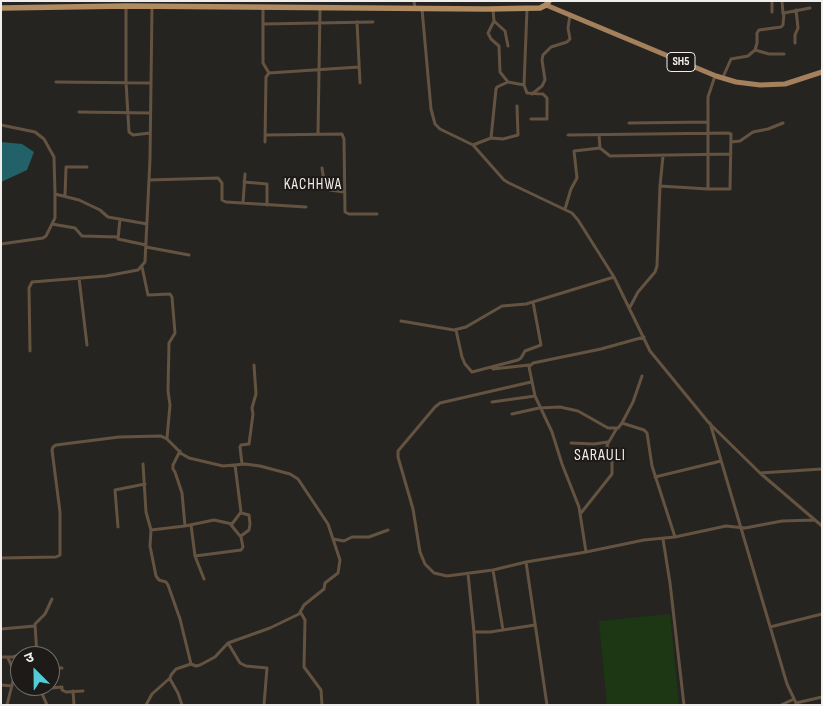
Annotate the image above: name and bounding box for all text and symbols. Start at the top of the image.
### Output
road number: SH5 [667,52,695,72]
district label: KACHHWA [283,176,343,194]
district label: SARAULI [573,446,627,466]
north arrow [10,646,60,696]
text: उ [22,648,36,667]

